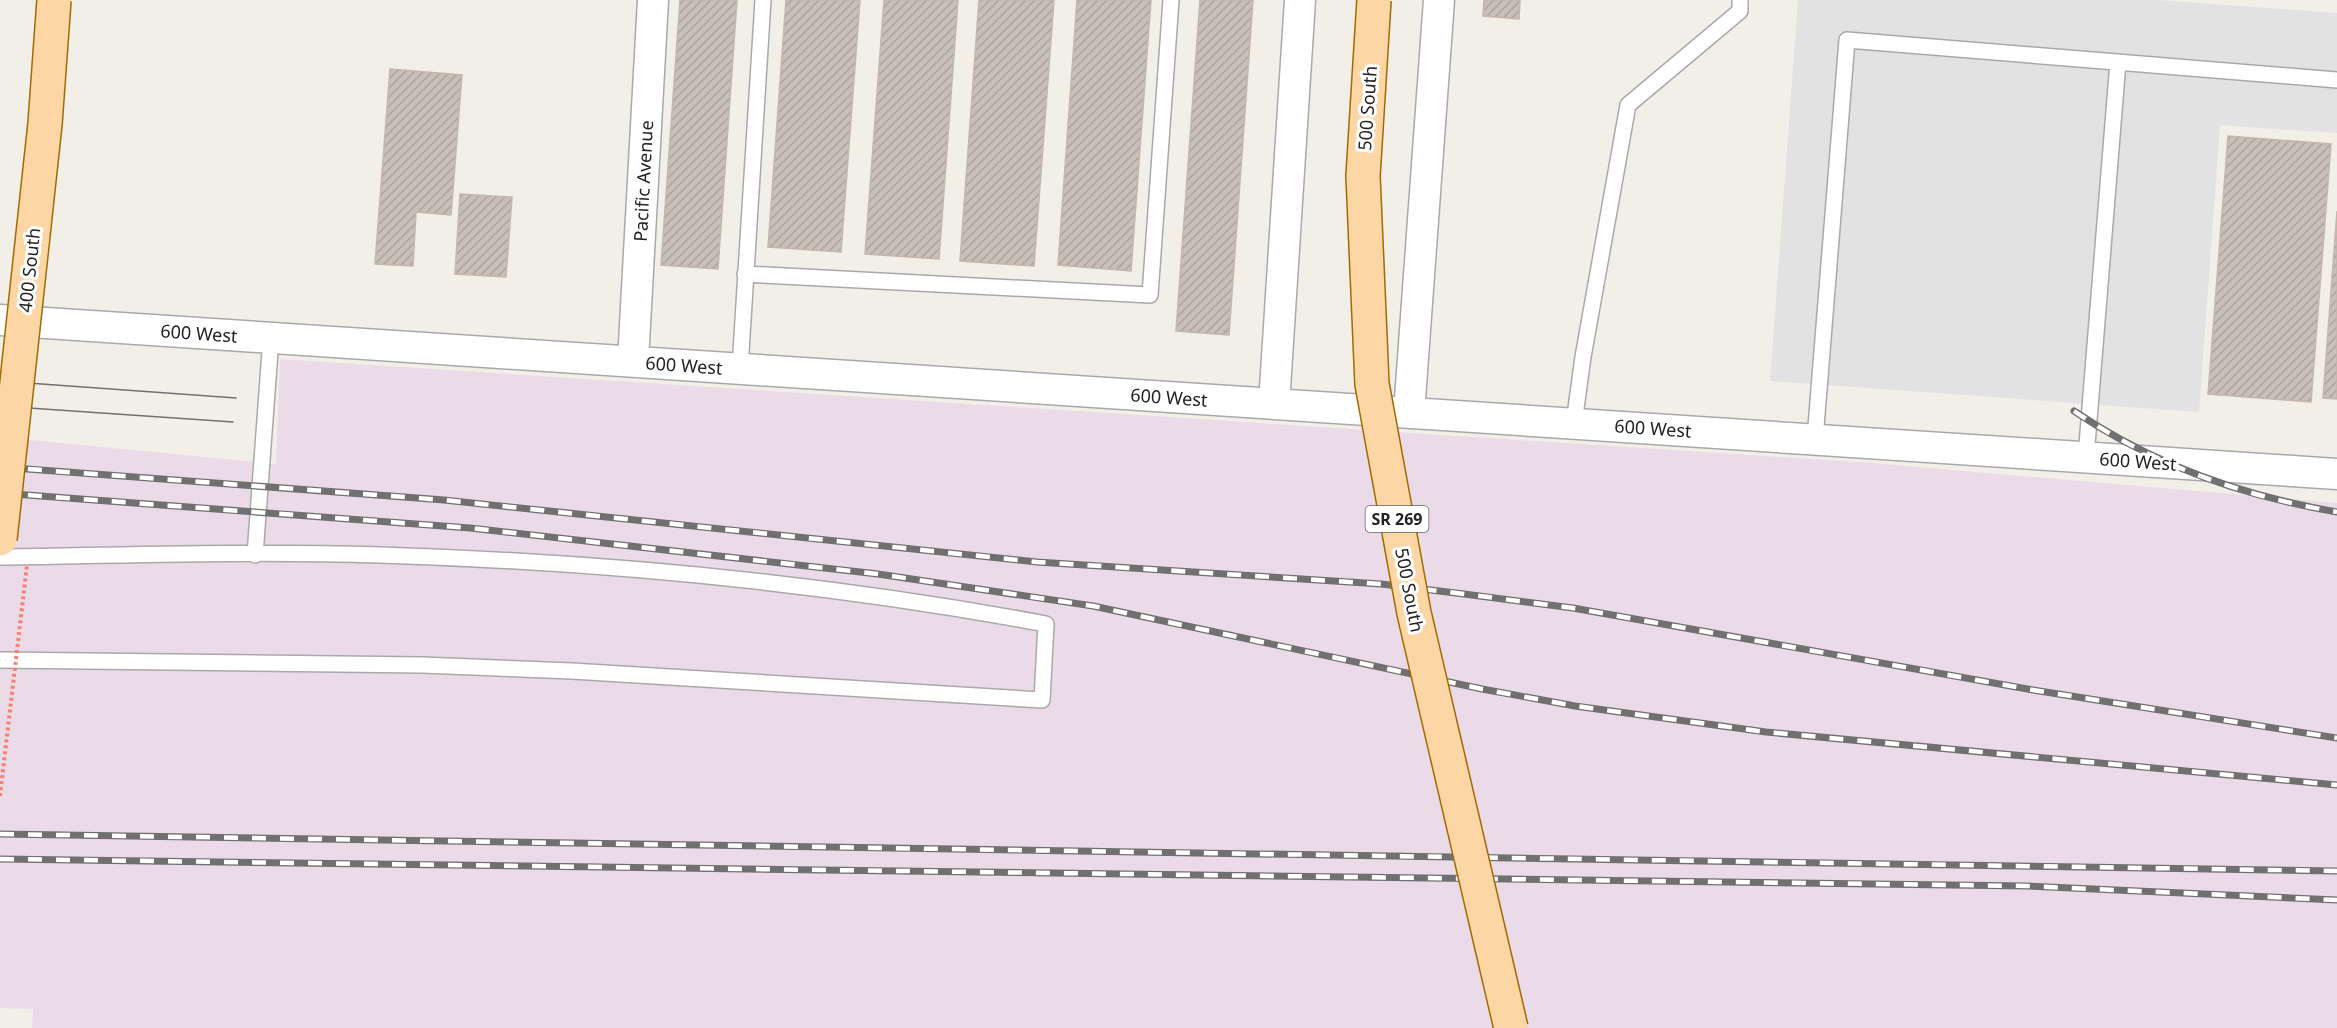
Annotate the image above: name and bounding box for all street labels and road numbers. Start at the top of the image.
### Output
street label: 500 South [1352,65,1382,151]
street label: Pacific Avenue [628,120,658,242]
street label: 400 South [13,226,45,314]
street label: 600 West [160,318,239,348]
street label: 600 West [645,350,724,380]
street label: 600 West [1130,382,1209,412]
street label: 600 West [1614,413,1693,443]
street label: 600 West [2099,446,2178,476]
road number: SR 269 [1366,506,1428,532]
street label: 500 South [1390,546,1430,634]

